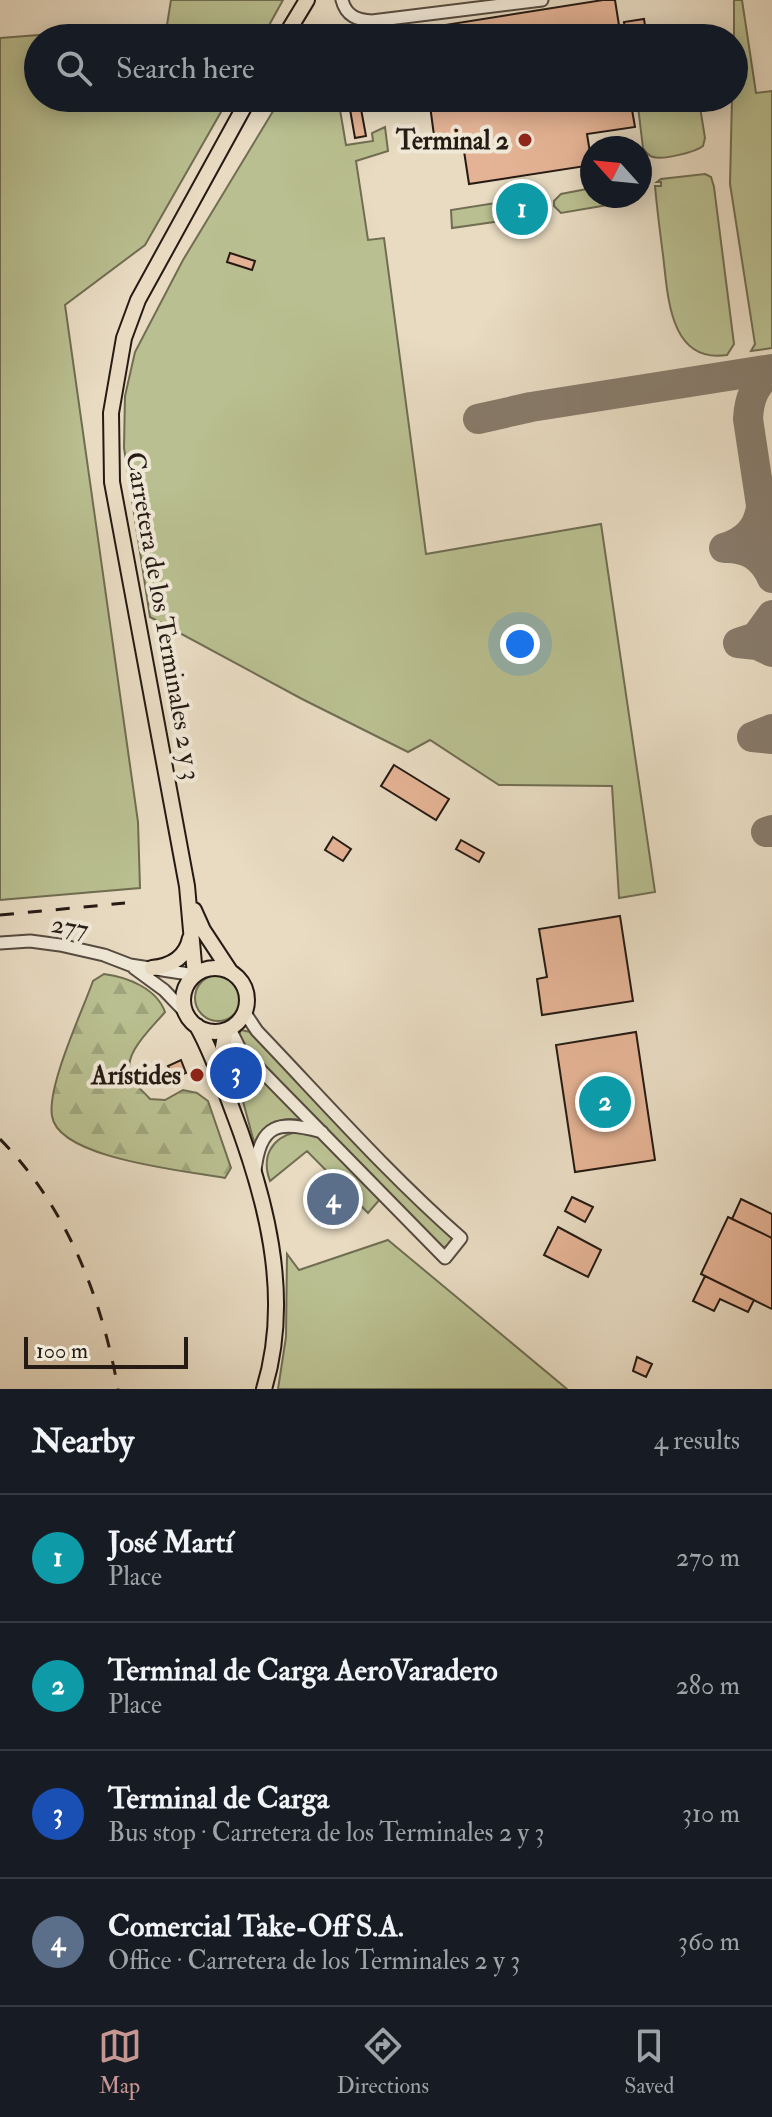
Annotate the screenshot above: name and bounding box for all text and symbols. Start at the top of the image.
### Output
search box [24,24,748,112]
icon: search [52,46,96,90]
text: Search here [116,50,255,87]
place label: Terminal 2 [395,125,509,157]
marker: Terminal 2 [516,131,534,149]
north arrow [580,136,652,208]
pin: 1 [496,179,548,239]
street label: Carretera de los Terminales 2 y 3 [118,450,208,783]
your location [500,624,540,664]
street label: 277 [49,908,91,946]
pin: 3 [210,1043,262,1103]
place label: Arístides [90,1060,181,1092]
marker: Arístides [188,1066,206,1084]
pin: 2 [579,1072,631,1132]
pin: 4 [307,1169,359,1229]
scale bar [24,1333,188,1369]
text: 100 m [36,1337,88,1365]
text: Nearby [32,1420,134,1463]
text: 4 results [654,1425,740,1457]
text: José Martí [108,1524,233,1561]
text: 1 [53,1542,63,1574]
text: 270 m [676,1542,740,1574]
text: Place [108,1561,162,1593]
text: Terminal de Carga AeroVaradero [108,1652,498,1689]
text: 2 [51,1670,65,1702]
text: 280 m [676,1670,740,1702]
text: Place [108,1689,162,1721]
text: Terminal de Carga [108,1780,329,1817]
text: 3 [53,1798,63,1830]
text: 310 m [682,1798,740,1830]
text: Bus stop · Carretera de los Terminales 2 y 3 [108,1817,544,1849]
text: Comercial Take-Off S.A. [108,1908,404,1945]
text: 4 [51,1926,65,1958]
text: 360 m [678,1926,740,1958]
text: Office · Carretera de los Terminales 2 y 3 [108,1945,520,1977]
tab: Map [98,2024,142,2100]
tab: Directions [337,2024,429,2100]
tab: Saved [624,2024,674,2100]

